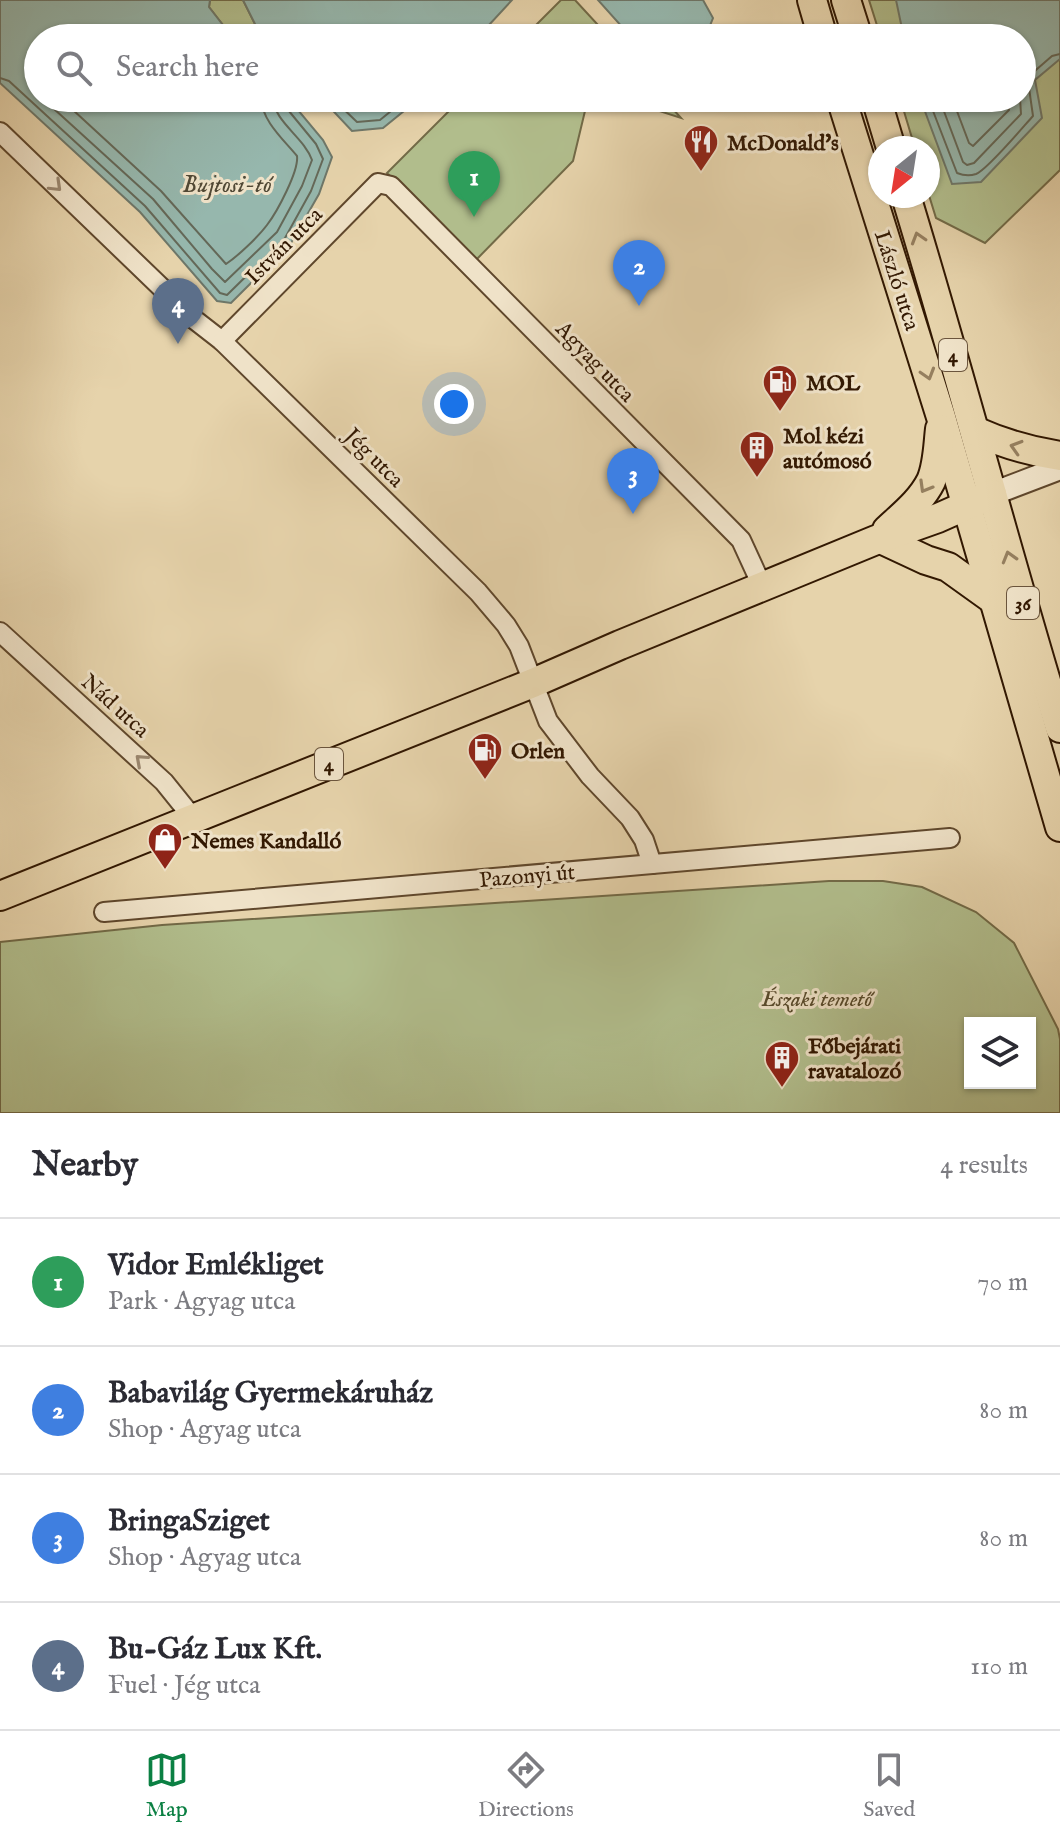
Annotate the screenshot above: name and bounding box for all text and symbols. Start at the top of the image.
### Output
search box [24,24,1036,112]
icon: search [52,46,96,90]
text: Search here [116,49,259,87]
restaurant icon: McDonald's [682,123,720,173]
place label: McDonald's [727,130,839,158]
north arrow [868,136,940,208]
pin: 1 [448,151,500,217]
water label: Bujtosi-tó [182,170,274,201]
one-way arrow [47,177,61,191]
street label: István utca [240,201,329,291]
street label: László utca [867,227,926,335]
one-way arrow [912,232,928,246]
pin: 2 [613,240,665,306]
pin: 4 [152,278,204,344]
street label: Agyag utca [548,315,641,409]
road number: 4 [939,339,967,371]
fuel station icon: MOL [761,363,799,413]
one-way arrow [918,366,934,380]
place label: MOL [806,370,861,398]
your location [434,384,474,424]
street label: Jég utca [336,421,410,495]
place label: Mol kézi autómosó [783,423,872,476]
building icon: Mol kézi autómosó [738,429,776,479]
one-way arrow [1010,440,1024,456]
pin: 3 [607,448,659,514]
one-way arrow [919,478,935,493]
one-way arrow [1002,551,1018,565]
road number: 36 [1007,587,1039,619]
street label: Nád utca [75,669,155,745]
fuel station icon: Orlen [466,731,504,781]
place label: Orlen [511,738,565,766]
road number: 4 [315,748,343,780]
one-way arrow [136,755,150,770]
shop icon: Nemes Kandalló [146,821,184,871]
place label: Nemes Kandalló [190,828,341,856]
street label: Pazonyi út [478,859,577,895]
park label: Északi temető [761,986,875,1014]
map controls [964,1017,1036,1089]
button: layers [964,1017,1036,1089]
place label: Főbejárati ravatalozó [808,1033,902,1086]
building icon: Főbejárati ravatalozó [763,1039,801,1089]
text: Nearby [32,1144,138,1187]
text: 4 results [940,1149,1028,1182]
text: Vidor Emlékliget [108,1247,324,1285]
text: 1 [53,1266,63,1299]
text: 70 m [977,1266,1028,1299]
text: Park · Agyag utca [108,1285,295,1318]
text: Babavilág Gyermekáruház [108,1375,433,1413]
text: 2 [52,1394,64,1427]
text: 80 m [979,1394,1028,1427]
text: Shop · Agyag utca [108,1413,301,1446]
text: BringaSziget [108,1503,270,1541]
text: 3 [53,1522,63,1555]
text: 80 m [979,1522,1028,1555]
text: Shop · Agyag utca [108,1541,301,1574]
text: Bu-Gáz Lux Kft. [108,1631,322,1669]
text: 4 [52,1650,64,1683]
text: 110 m [970,1650,1028,1683]
text: Fuel · Jég utca [108,1669,260,1702]
tab: Map [145,1748,189,1824]
tab: Directions [478,1748,574,1824]
tab: Saved [863,1748,915,1824]

